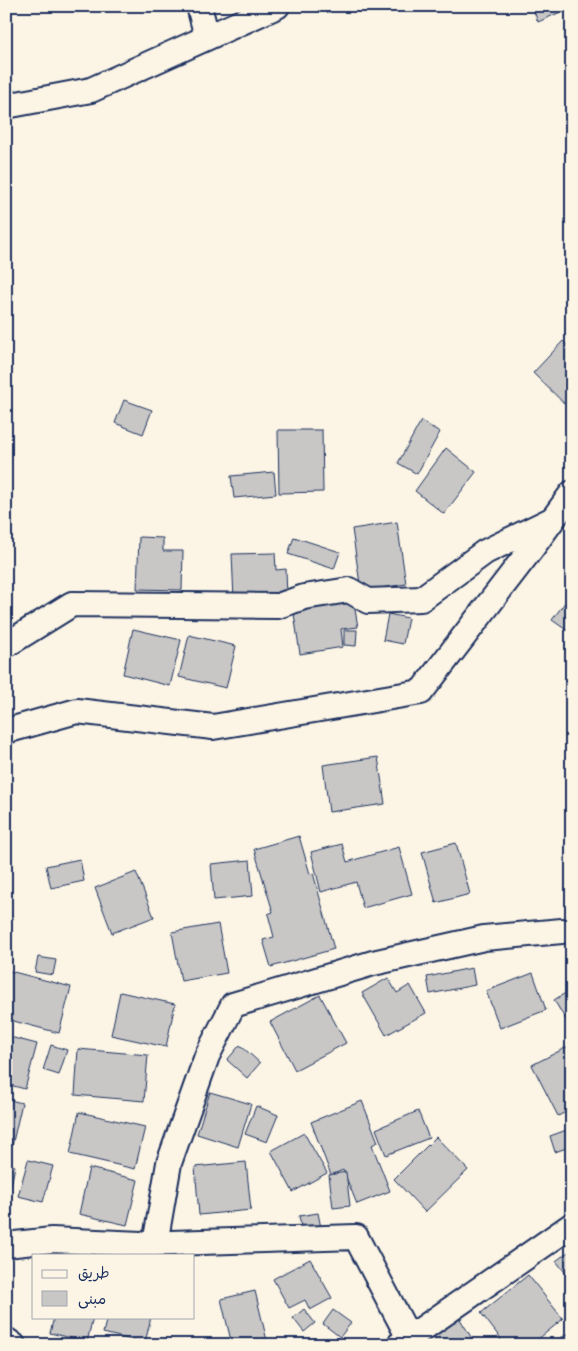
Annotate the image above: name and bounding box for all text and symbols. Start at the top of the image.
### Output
legend [32,1254,195,1318]
text: طريق [78,1264,110,1283]
text: مبنى [78,1290,106,1309]

